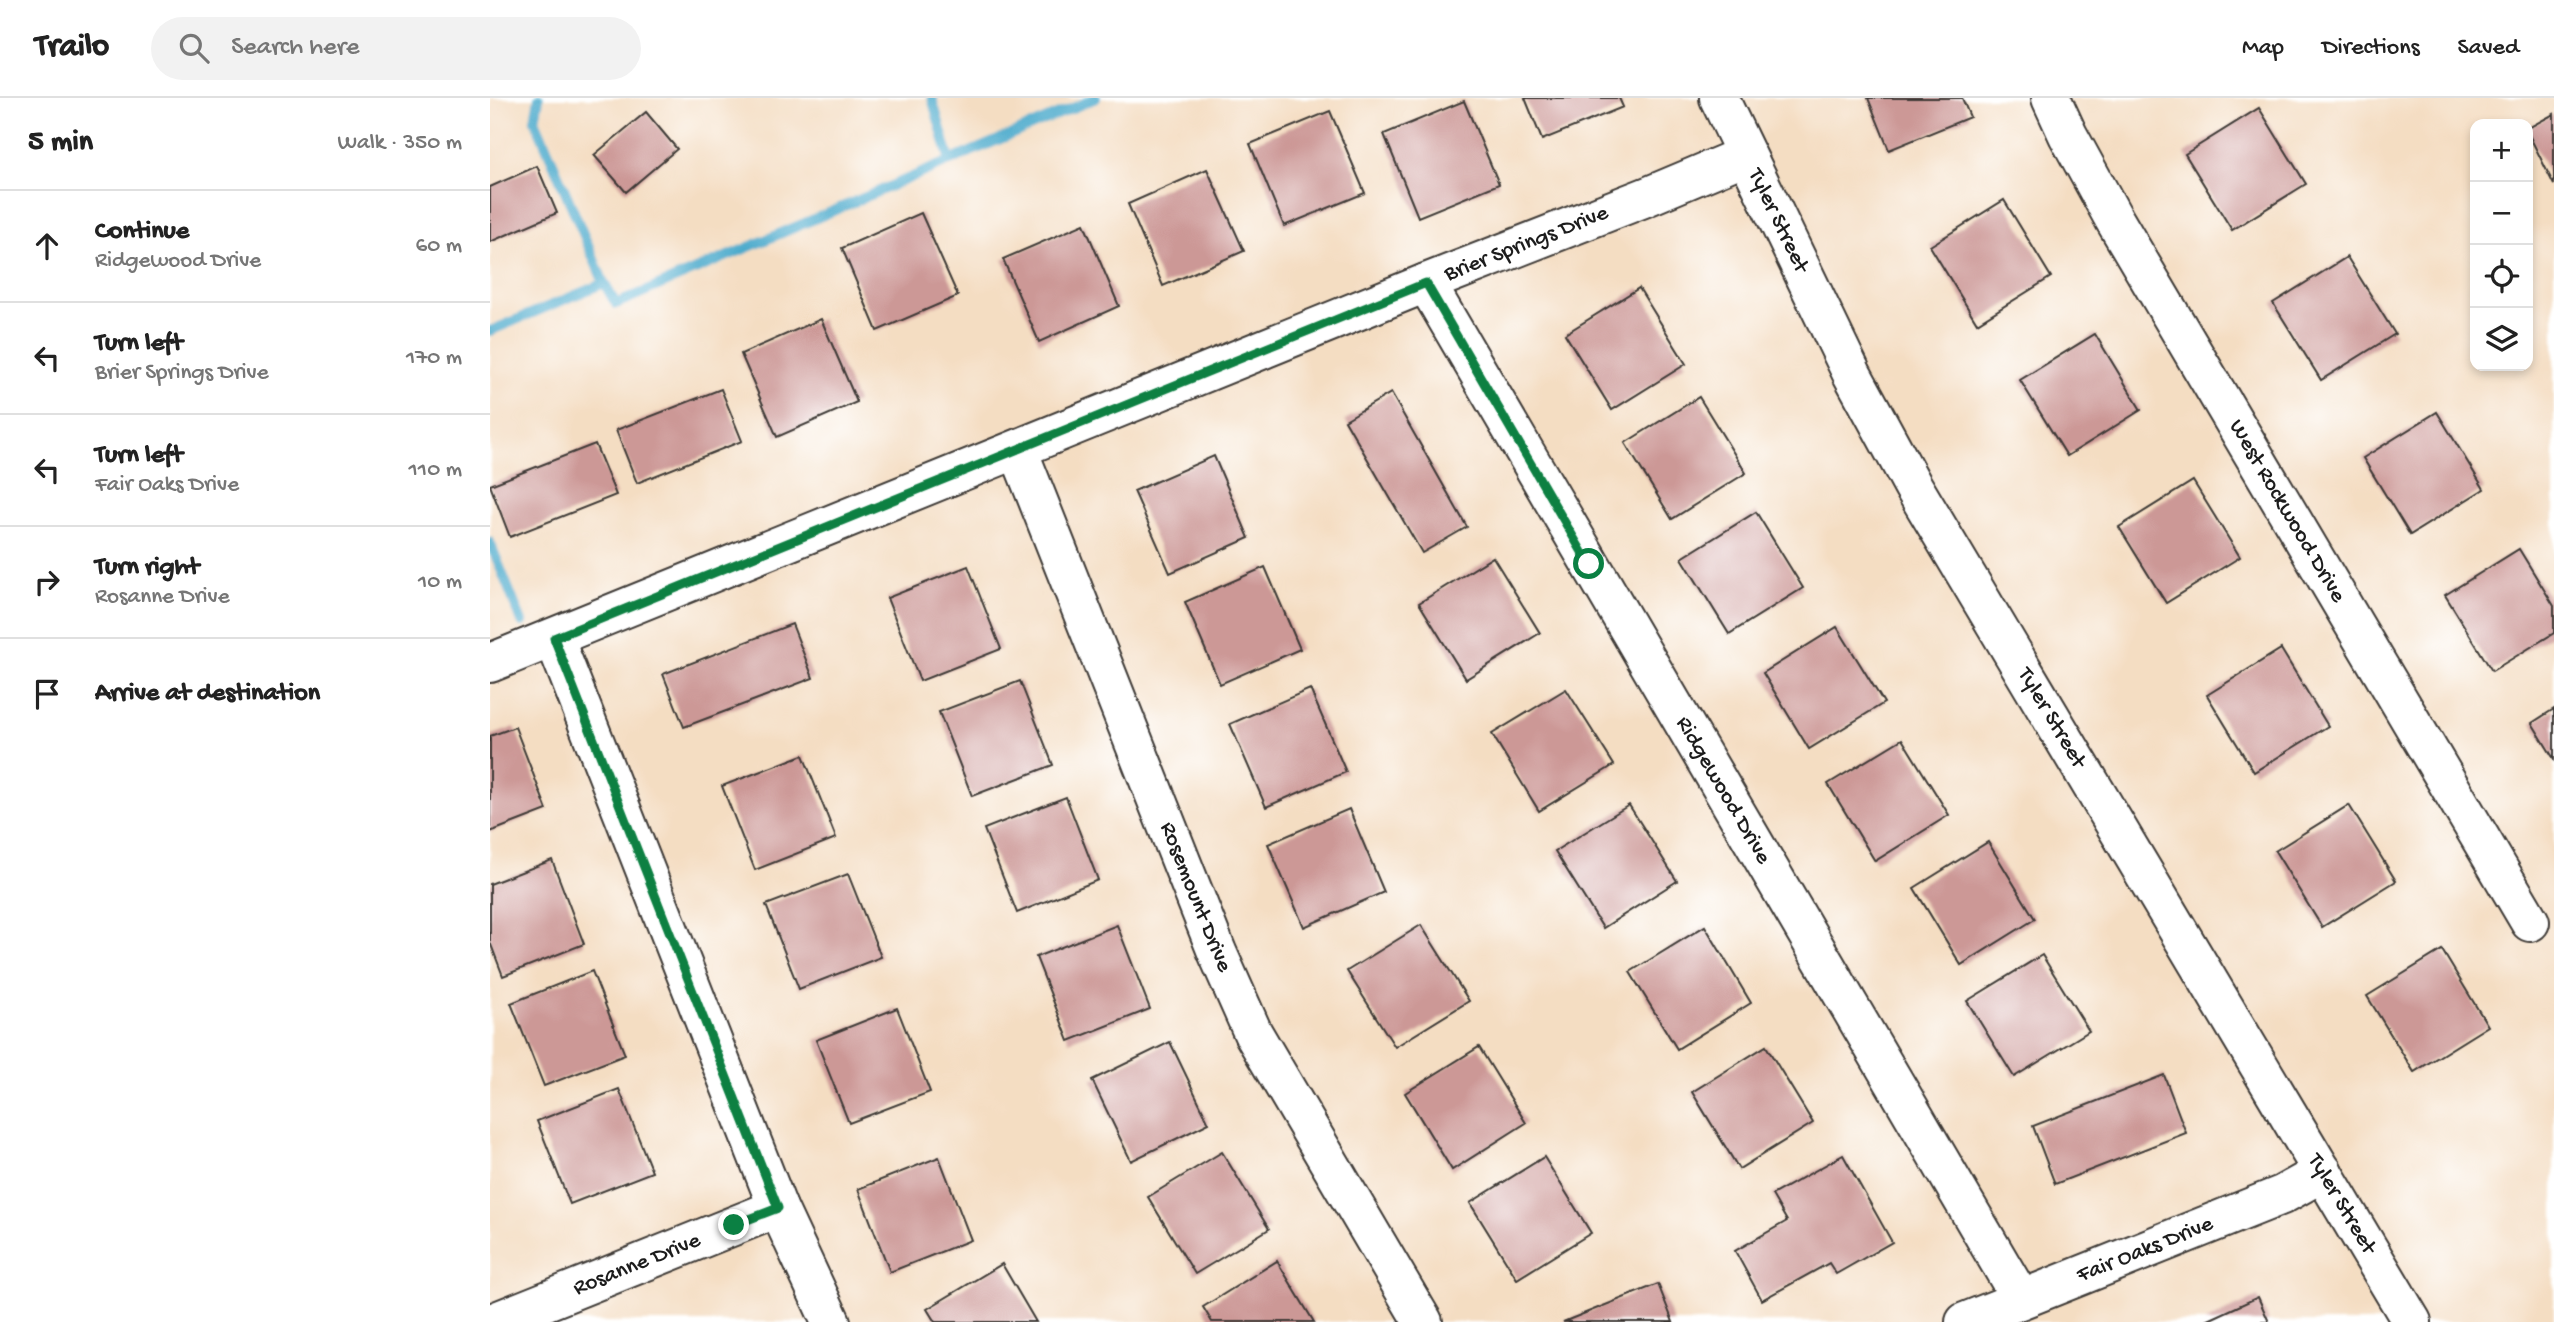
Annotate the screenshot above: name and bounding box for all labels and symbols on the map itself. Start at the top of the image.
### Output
street label: Tyler Street [1741,162,1815,278]
street label: Brier Springs Drive [1440,199,1613,288]
street label: West Rockwood Drive [2222,415,2352,608]
route start [1573,548,1604,579]
street label: Tyler Street [2010,661,2093,774]
street label: Ridgewood Drive [1669,712,1777,870]
street label: Rosemount Drive [1153,818,1238,977]
street label: Tyler Street [2300,1147,2383,1260]
route end [718,1209,749,1240]
street label: Fair Oaks Drive [2072,1210,2218,1290]
street label: Rosanne Drive [569,1227,705,1302]

